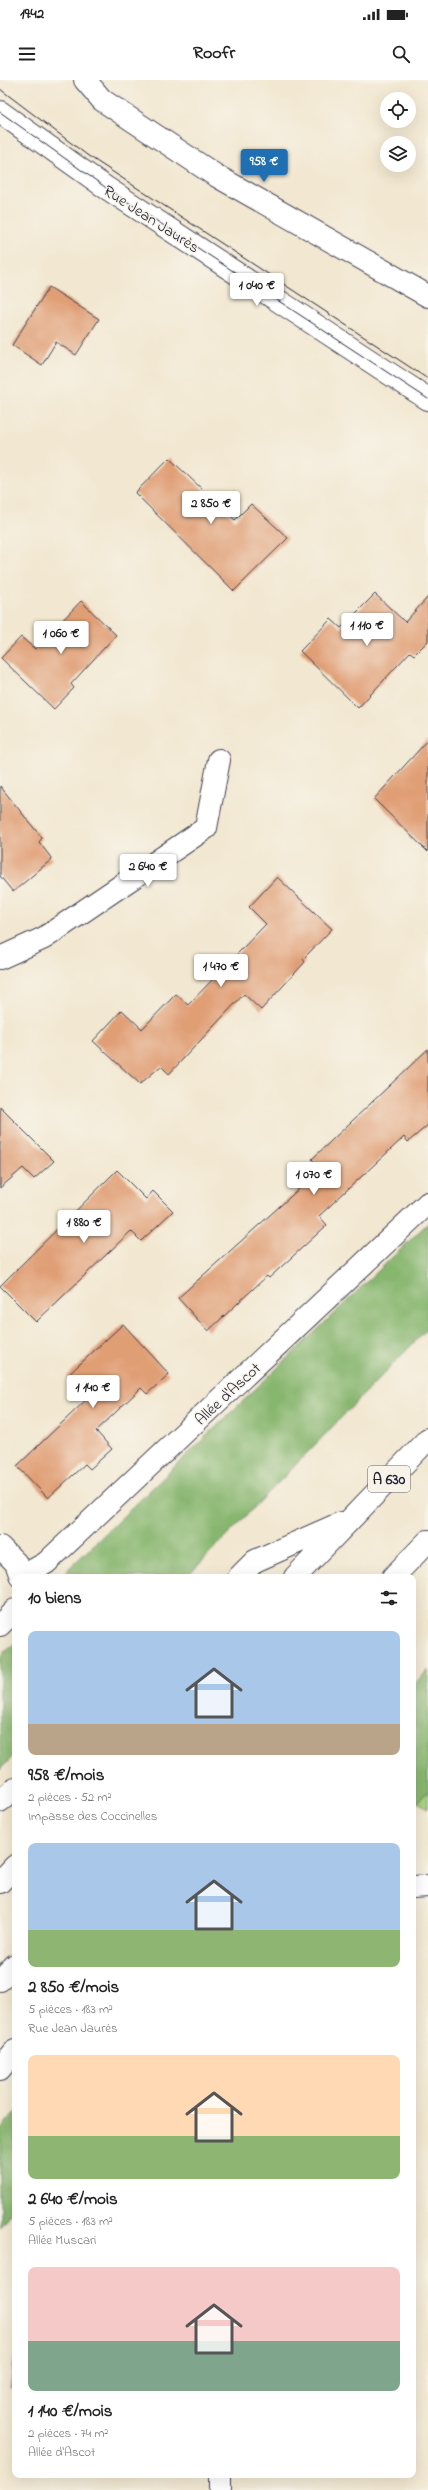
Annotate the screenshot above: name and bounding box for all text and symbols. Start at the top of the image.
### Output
text: 19:42 [20,3,44,25]
text: Roofr [193,41,235,67]
icon: menu [16,43,38,65]
icon: search [390,43,412,65]
map controls [380,92,416,172]
button: locate [380,92,416,128]
button: layers [380,136,416,172]
pin: 958 € [236,149,292,183]
text: 958 € [250,152,278,171]
street label: Rue Jean Jaurès [98,180,204,260]
pin: 1 040 € [220,273,294,307]
text: 1 040 € [239,276,275,295]
pin: 2 850 € [174,491,248,525]
text: 2 850 € [191,494,231,513]
pin: 1 110 € [330,613,404,647]
text: 1 110 € [350,616,384,635]
pin: 1 060 € [24,621,98,655]
text: 1 060 € [43,624,79,643]
pin: 2 640 € [111,854,185,888]
text: 2 640 € [129,857,167,876]
pin: 1 470 € [184,954,258,988]
text: 1 470 € [203,957,239,976]
pin: 1 070 € [277,1162,351,1196]
text: 1 070 € [296,1165,332,1184]
pin: 1 880 € [47,1210,121,1244]
text: 1 880 € [66,1213,102,1232]
street label: Allée d'Ascot [190,1357,267,1432]
pin: 1 140 € [56,1375,130,1409]
text: 1 140 € [76,1378,110,1397]
road number: A 630 [368,1466,410,1492]
text: 10 biens [28,1586,82,1611]
icon: filters [378,1587,400,1609]
icon: home [178,1657,250,1729]
text: 958 €/mois [28,1763,104,1788]
text: 2 pièces · 52 m² [28,1788,112,1807]
text: Impasse des Coccinelles [28,1807,157,1826]
icon: home [178,1869,250,1941]
text: 2 850 €/mois [28,1975,119,2000]
text: 5 pièces · 183 m² [28,2000,113,2019]
text: Rue Jean Jaurès [28,2019,118,2038]
icon: home [178,2081,250,2153]
text: 2 640 €/mois [28,2187,118,2212]
text: 5 pièces · 183 m² [28,2212,113,2231]
text: Allée Muscari [28,2231,96,2250]
icon: home [178,2293,250,2365]
text: 1 140 €/mois [28,2399,113,2424]
text: 2 pièces · 74 m² [28,2424,108,2443]
text: Allée d'Ascot [28,2443,95,2462]

